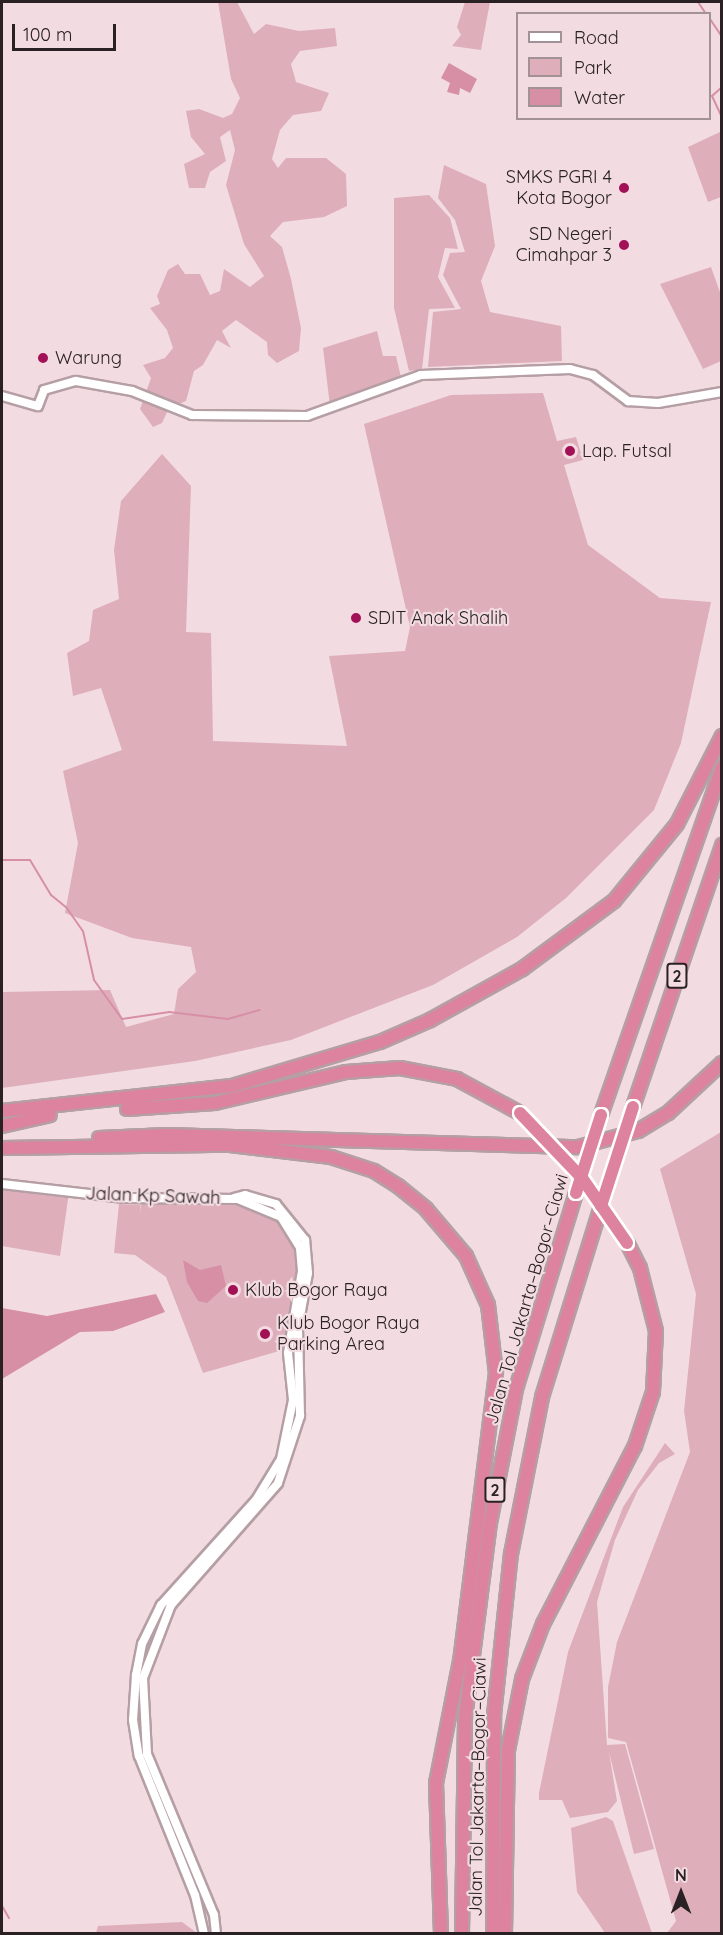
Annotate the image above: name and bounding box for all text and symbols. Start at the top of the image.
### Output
scale bar [15,12,118,50]
legend [516,12,711,120]
text: 100 m [23,23,72,46]
text: Road [574,26,619,49]
text: Park [574,56,612,79]
text: Water [574,86,625,109]
place label: SMKS PGRI 4 Kota Bogor [506,167,612,210]
marker: SMKS PGRI 4 Kota Bogor [617,181,631,195]
place label: SD Negeri Cimahpar 3 [516,224,612,266]
marker: SD Negeri Cimahpar 3 [617,238,631,252]
place label: Warung [55,347,122,369]
marker: Warung [36,351,50,365]
place label: Lap. Futsal [582,440,672,462]
marker: Lap. Futsal [563,444,577,458]
place label: SDIT Anak Shalih [368,607,508,629]
marker: SDIT Anak Shalih [349,611,363,625]
road number: 2 [665,963,689,989]
street label: Jalan Tol Jakarta–Bogor–Ciawi [481,1171,573,1427]
street label: Jalan Kp Sawah [85,1183,221,1209]
place label: Klub Bogor Raya [245,1279,388,1301]
marker: Klub Bogor Raya [226,1283,240,1297]
place label: Klub Bogor Raya Parking Area [277,1313,420,1356]
marker: Klub Bogor Raya Parking Area [258,1327,272,1341]
road number: 2 [483,1477,507,1503]
street label: Jalan Tol Jakarta–Bogor–Ciawi [465,1657,491,1917]
north arrow [651,1863,711,1923]
text: N [675,1865,687,1885]

